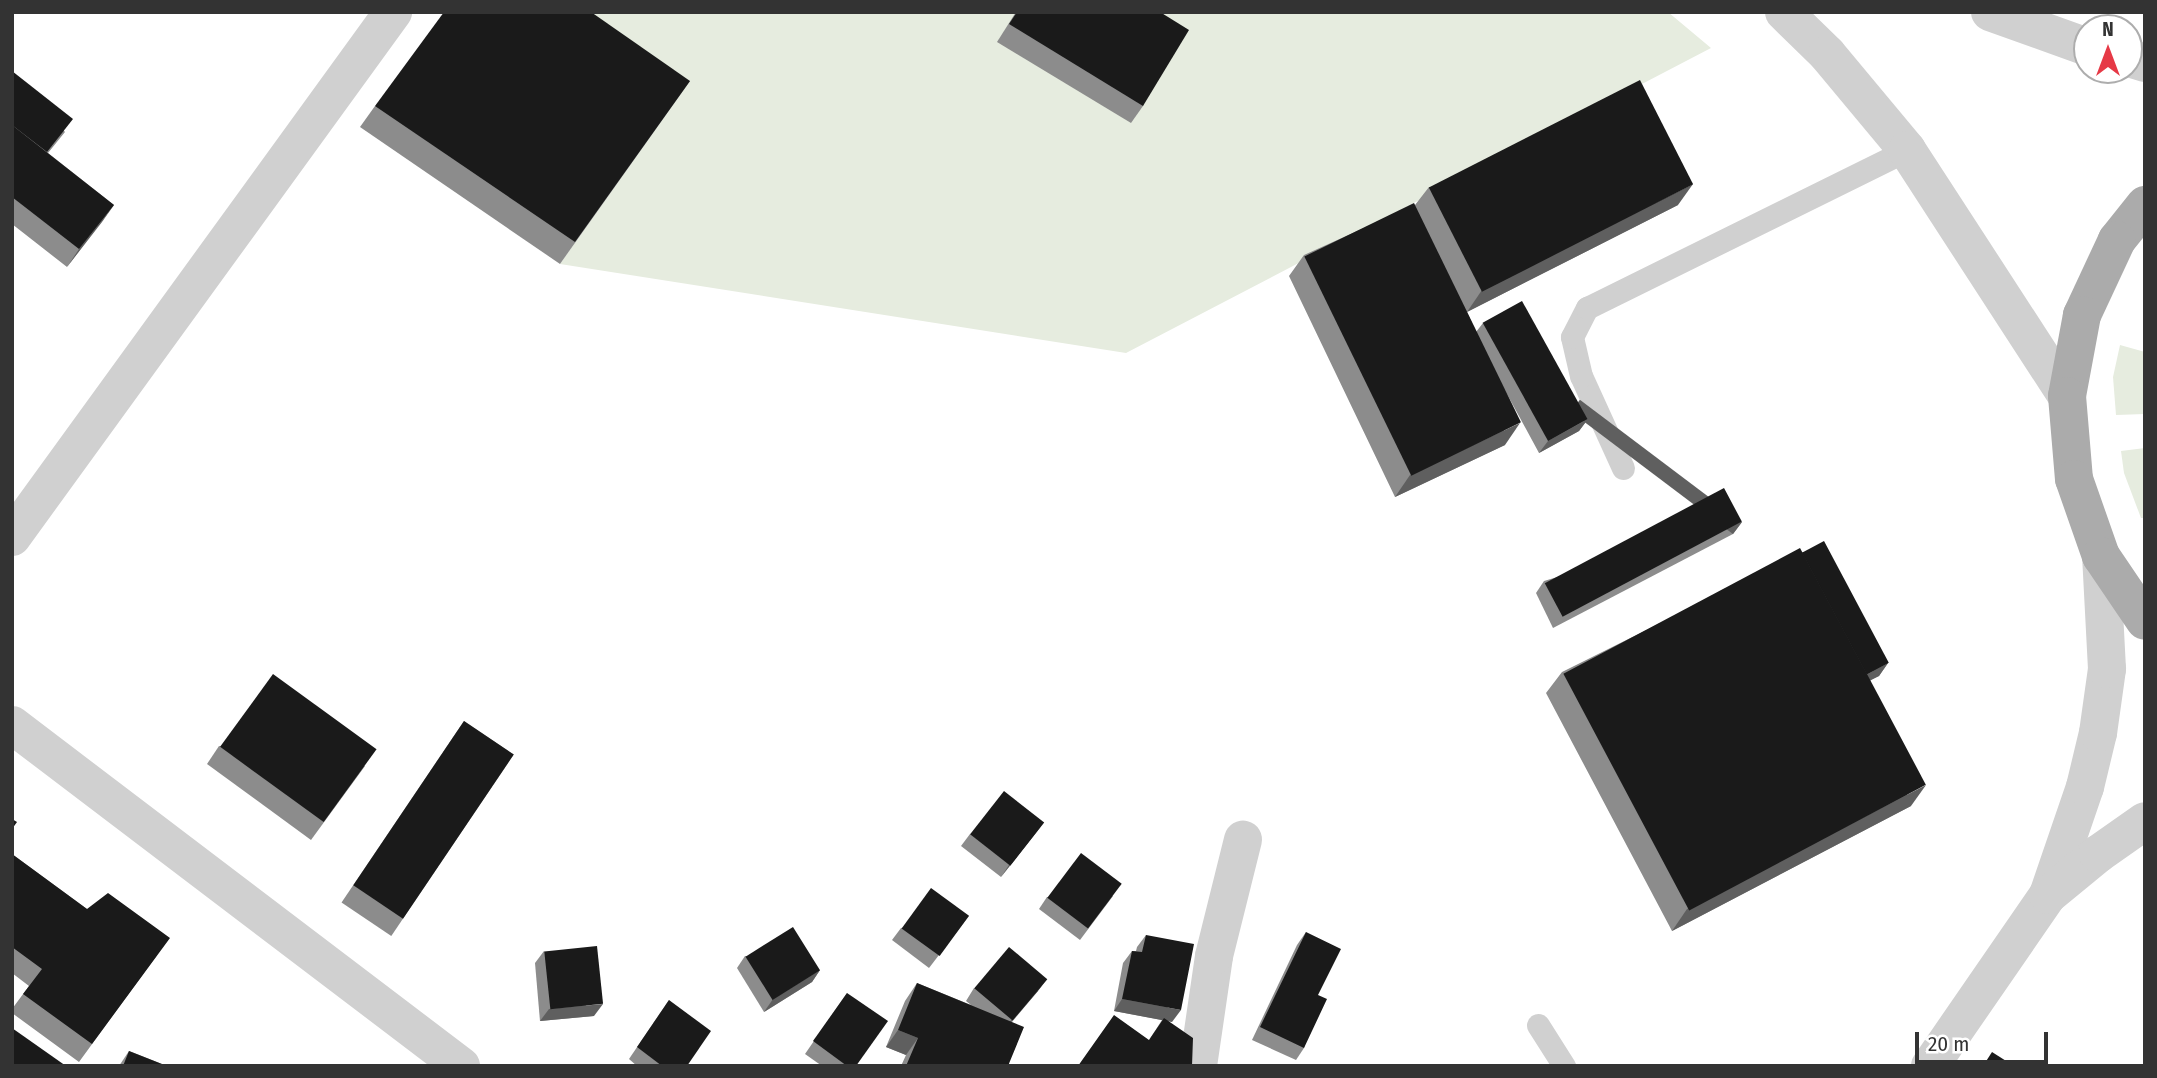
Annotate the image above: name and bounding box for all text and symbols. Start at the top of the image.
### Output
north arrow [2073,14,2143,84]
text: N [2102,18,2114,41]
scale bar [1919,1018,2052,1062]
text: 20 m [1928,1031,1969,1057]

